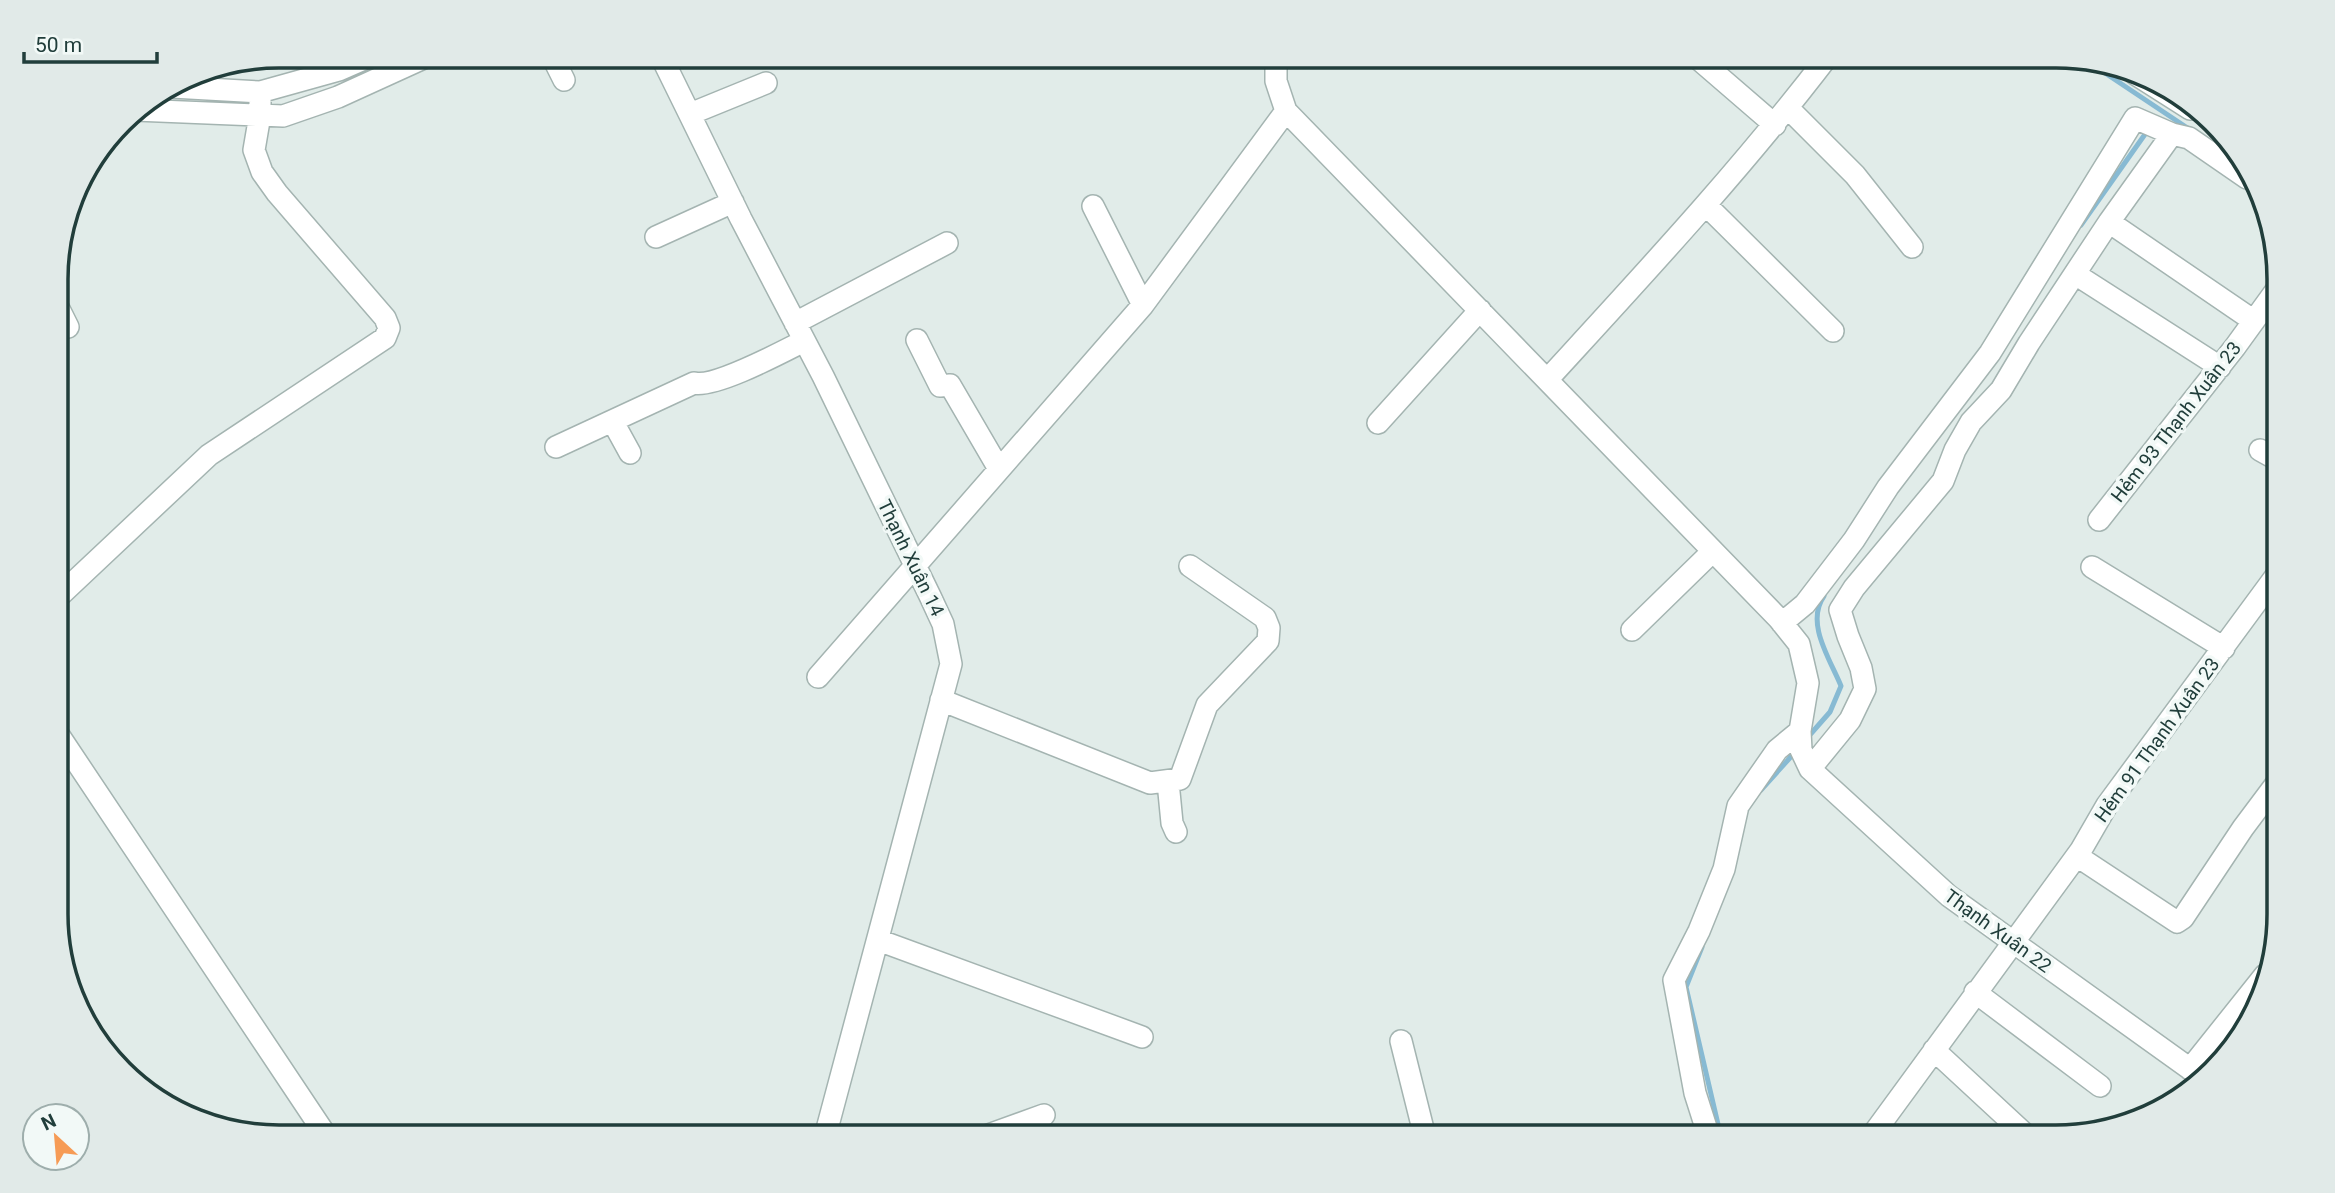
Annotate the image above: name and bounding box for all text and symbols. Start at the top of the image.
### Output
scale bar [24,21,158,65]
text: 50 m [35,33,82,57]
street label: Hẻm 93 Thạnh Xuân 23 [2106,337,2246,507]
street label: Thạnh Xuân 14 [873,496,949,620]
street label: Hẻm 91 Thạnh Xuân 23 [2090,653,2224,827]
street label: Thạnh Xuân 22 [1940,884,2056,978]
north arrow [21,1102,91,1172]
text: N [38,1109,60,1135]

